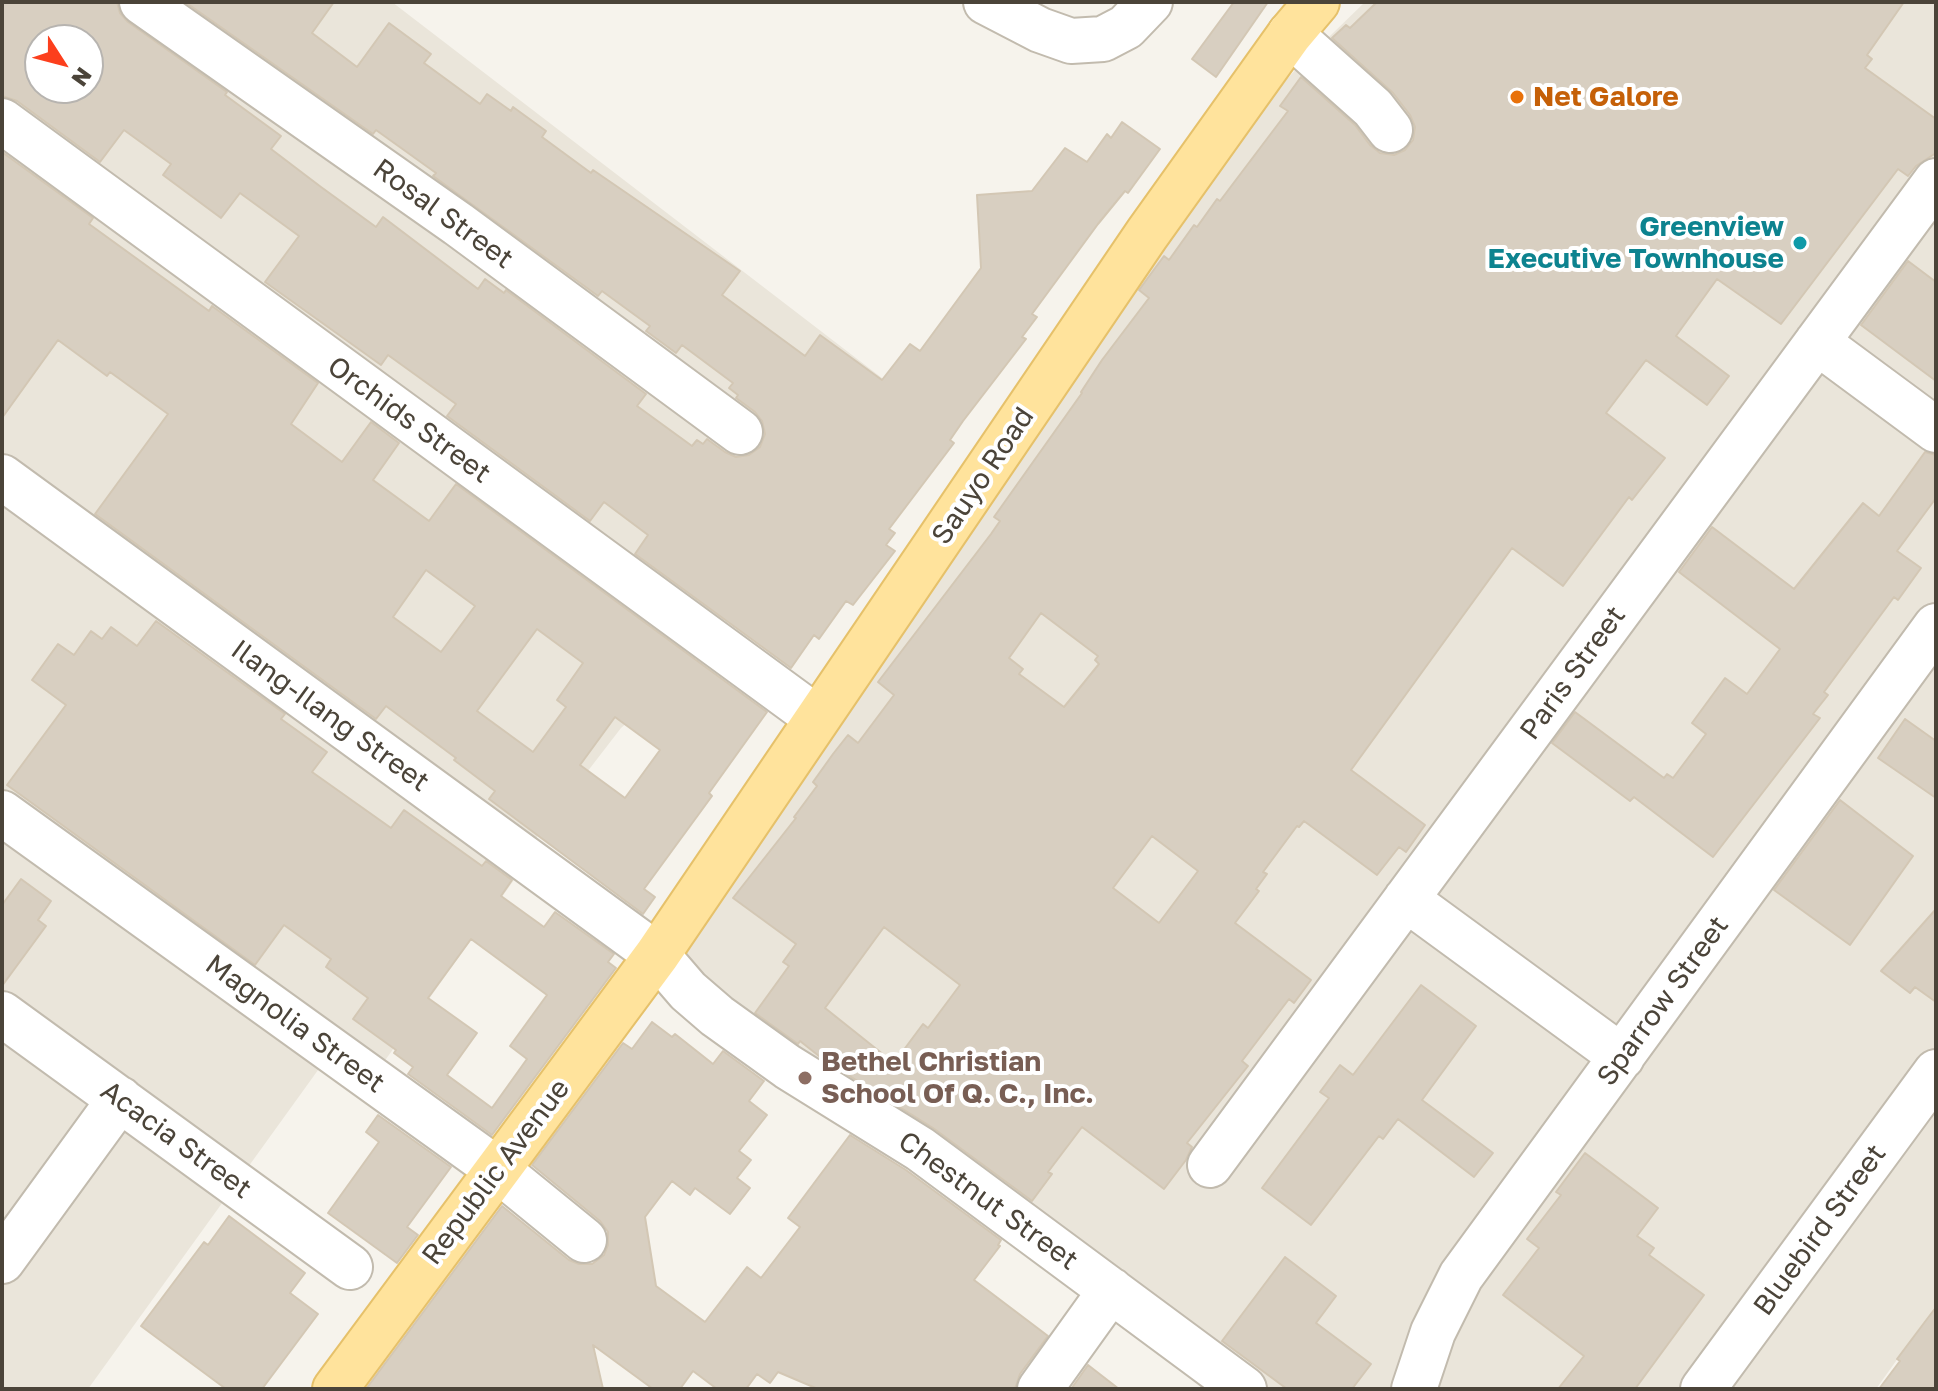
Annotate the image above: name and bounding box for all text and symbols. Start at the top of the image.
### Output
north arrow [24,24,104,104]
text: N [66,63,98,92]
place label: Net Galore [1533,80,1679,114]
marker: Net Galore [1508,88,1526,106]
street label: Rosal Street [366,152,520,276]
place label: Greenview Executive Townhouse [1488,210,1784,276]
marker: Greenview Executive Townhouse [1791,234,1809,252]
street label: Orchids Street [321,350,497,490]
street label: Sauyo Road [925,401,1041,551]
street label: Paris Street [1513,600,1633,746]
street label: Ilang-Ilang Street [224,633,436,799]
street label: Sparrow Street [1590,910,1736,1092]
street label: Magnolia Street [199,948,391,1100]
place label: Bethel Christian School Of Q. C., Inc. [821,1045,1094,1111]
marker: Bethel Christian School Of Q. C., Inc. [796,1069,814,1087]
street label: Republic Avenue [415,1072,577,1272]
street label: Acacia Street [94,1074,258,1206]
street label: Chestnut Street [892,1125,1084,1277]
street label: Bluebird Street [1747,1138,1893,1322]

